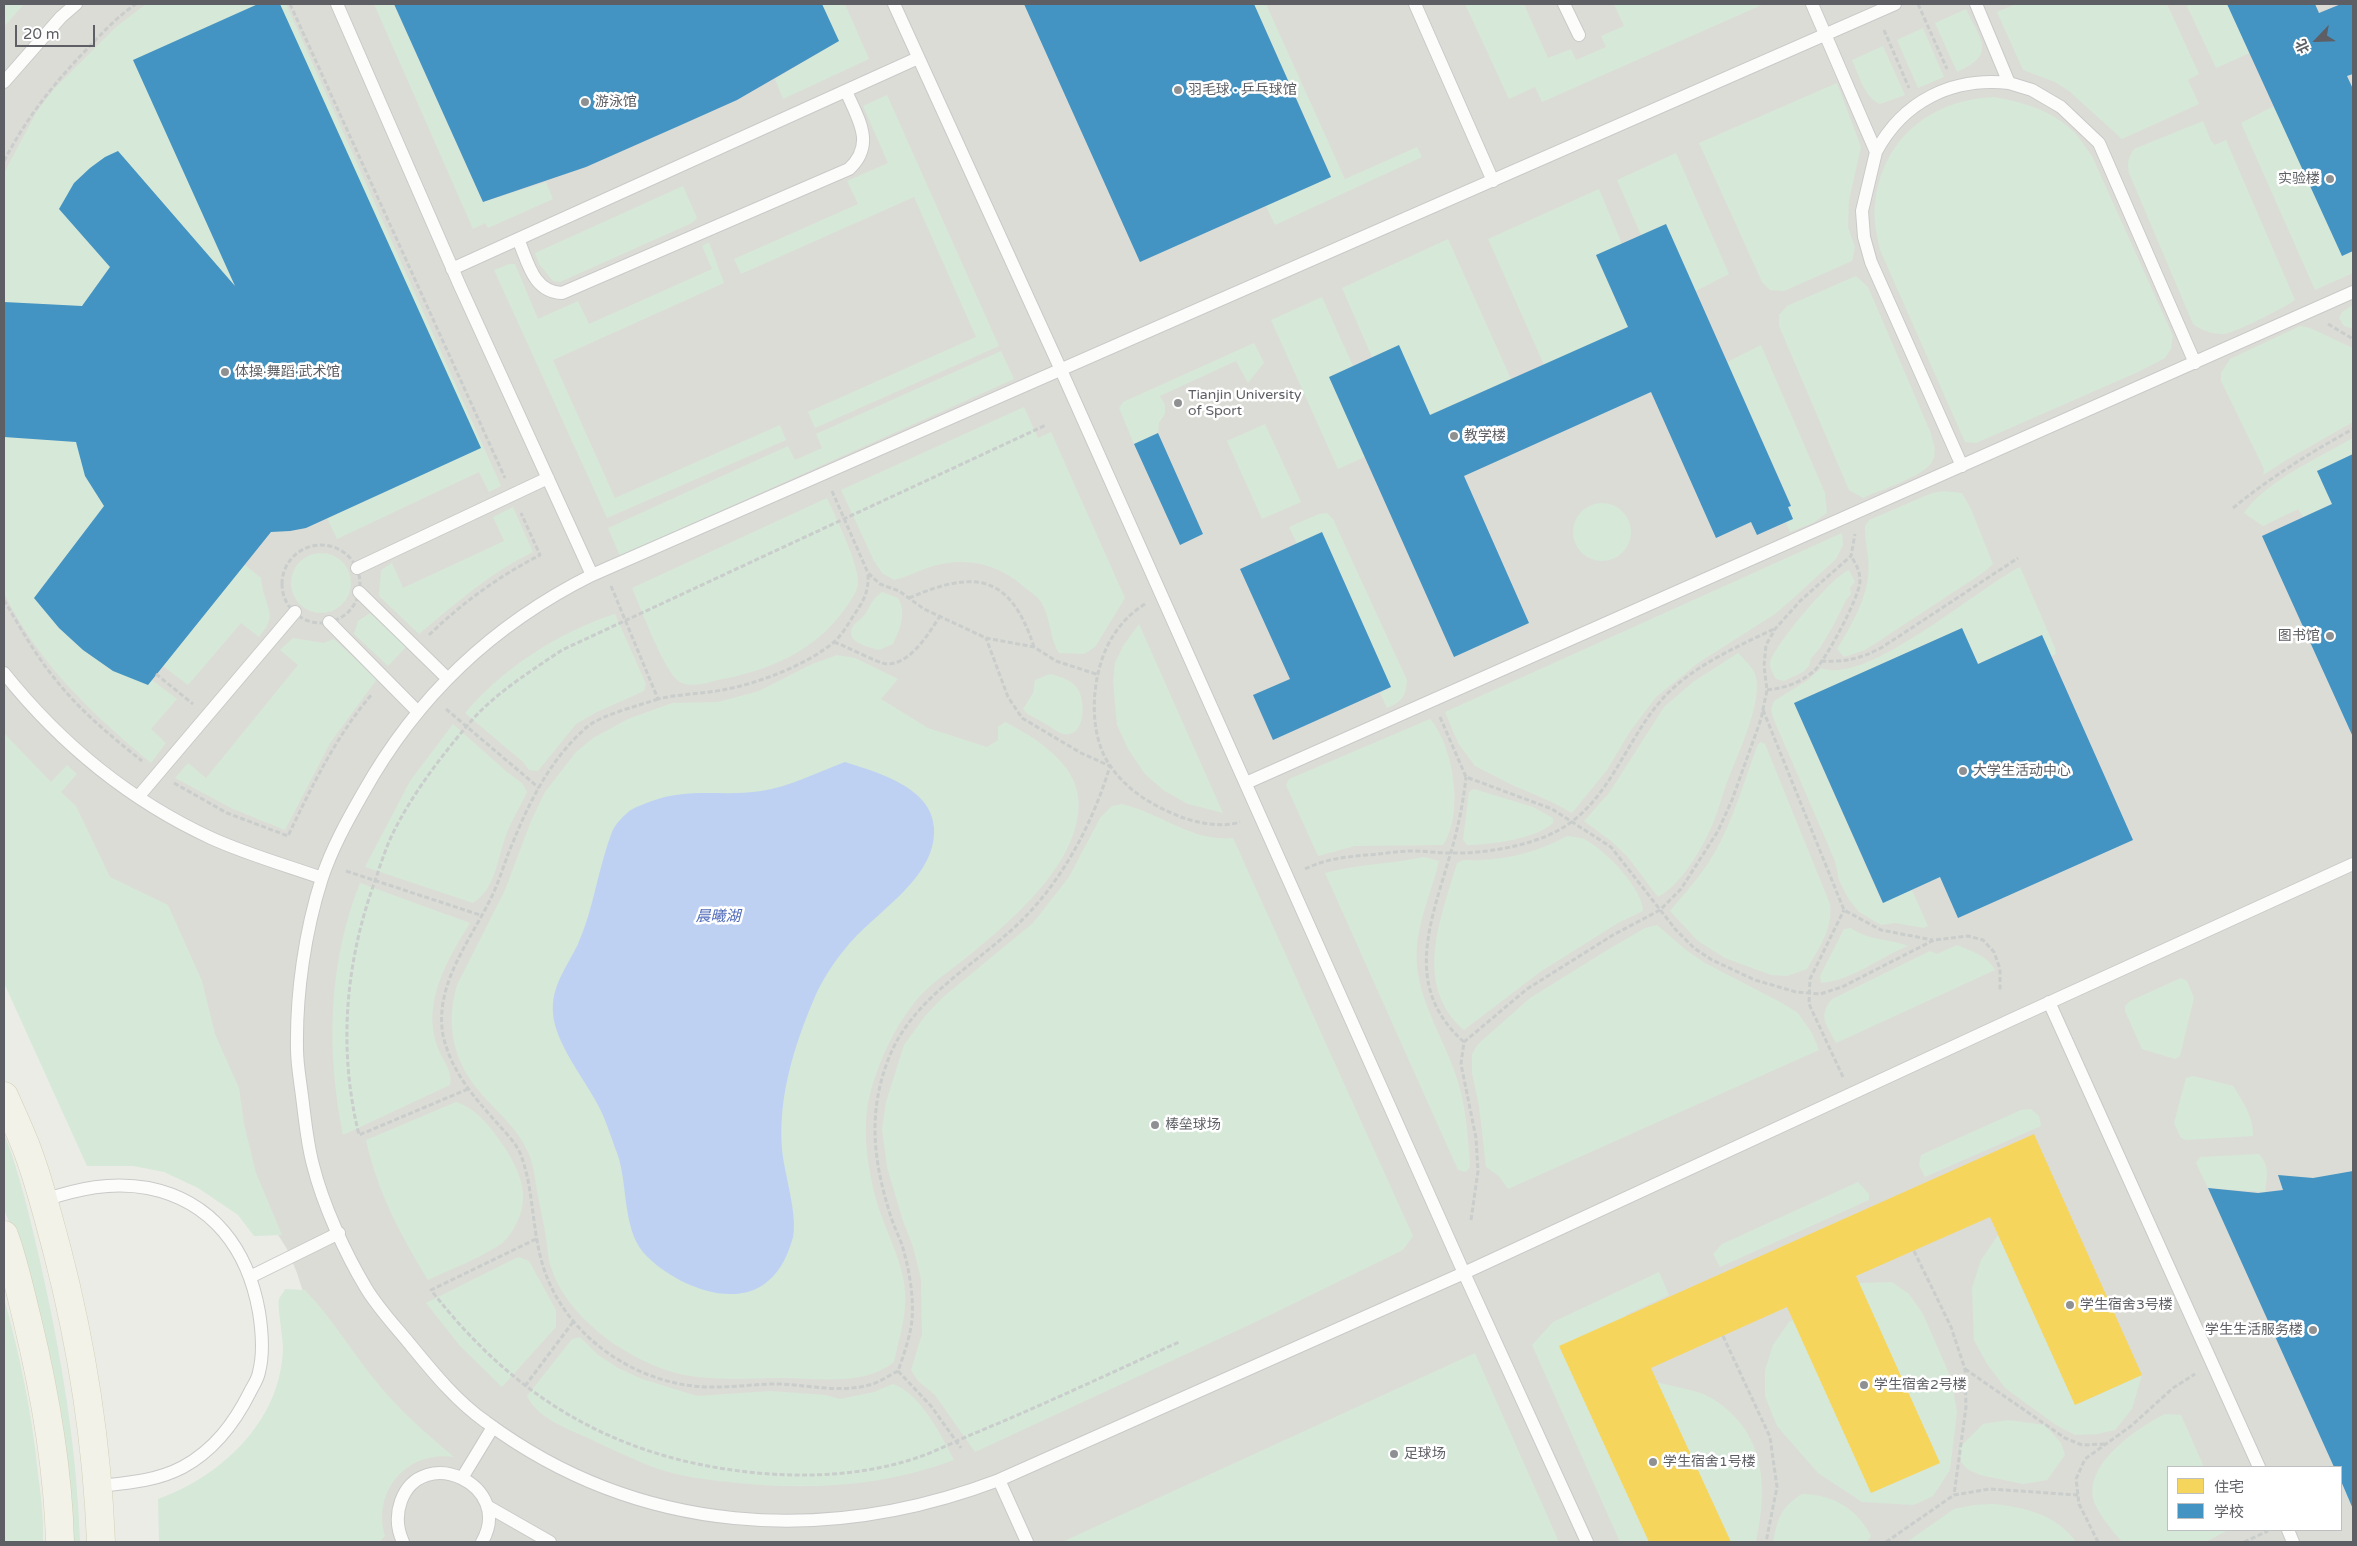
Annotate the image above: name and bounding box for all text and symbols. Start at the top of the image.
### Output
scale bar [18,15,98,47]
north arrow [2292,15,2342,65]
text: 20 m [23,25,60,43]
text: 北 [2292,36,2313,56]
place label: 羽毛球 · 乒乓球馆 [1188,82,1297,98]
marker: 羽毛球 · 乒乓球馆 [1172,84,1184,96]
place label: 游泳馆 [595,94,637,110]
marker: 游泳馆 [579,96,591,108]
place label: 实验楼 [2278,171,2320,187]
marker: 实验楼 [2324,173,2336,185]
place label: 体操·舞蹈·武术馆 [235,364,340,380]
marker: 体操·舞蹈·武术馆 [219,366,231,378]
place label: Tianjin University of Sport [1188,387,1301,420]
marker: Tianjin University of Sport [1172,397,1184,409]
place label: 教学楼 [1464,428,1506,444]
marker: 教学楼 [1448,430,1460,442]
place label: 图书馆 [2278,628,2320,644]
marker: 图书馆 [2324,630,2336,642]
place label: 大学生活动中心 [1973,763,2071,779]
marker: 大学生活动中心 [1957,765,1969,777]
water label: 晨曦湖 [696,908,740,926]
place label: 棒垒球场 [1165,1117,1221,1133]
marker: 棒垒球场 [1149,1119,1161,1131]
place label: 学生宿舍3号楼 [2080,1297,2173,1313]
marker: 学生宿舍3号楼 [2064,1299,2076,1311]
place label: 学生生活服务楼 [2205,1322,2303,1338]
marker: 学生生活服务楼 [2307,1324,2319,1336]
place label: 学生宿舍2号楼 [1874,1377,1967,1393]
marker: 学生宿舍2号楼 [1858,1379,1870,1391]
place label: 足球场 [1404,1446,1446,1462]
marker: 足球场 [1388,1448,1400,1460]
place label: 学生宿舍1号楼 [1663,1454,1756,1470]
marker: 学生宿舍1号楼 [1647,1456,1659,1468]
legend [2167,1466,2342,1531]
text: 住宅 [2214,1478,2244,1496]
text: 学校 [2214,1503,2244,1521]

